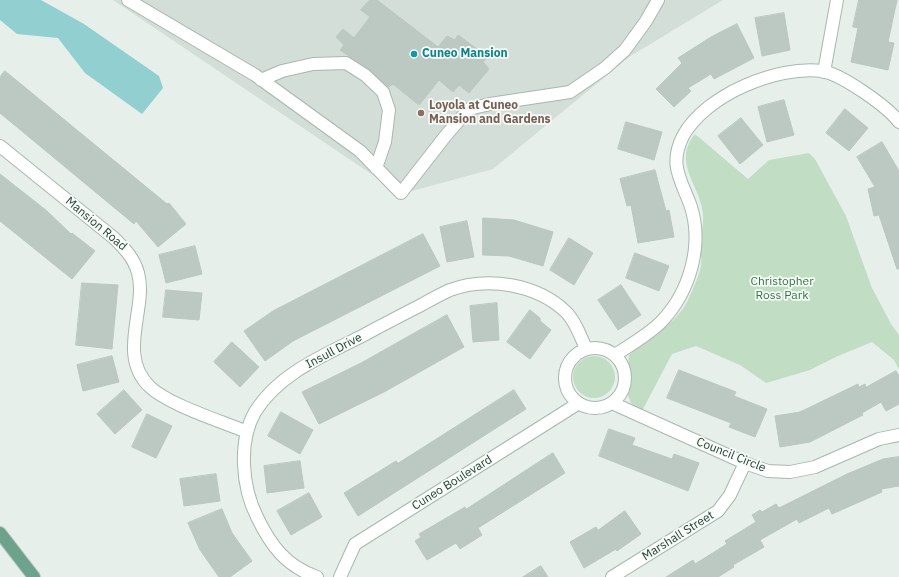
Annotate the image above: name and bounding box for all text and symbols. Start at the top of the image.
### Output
place label: Cuneo Mansion [422,47,508,61]
marker: Cuneo Mansion [409,49,419,59]
place label: Loyola at Cuneo Mansion and Gardens [429,99,551,127]
marker: Loyola at Cuneo Mansion and Gardens [416,108,426,118]
street label: Mansion Road [62,194,130,254]
park label: Christopher Ross Park [750,275,814,303]
street label: Insull Drive [304,330,364,372]
street label: Council Circle [694,435,768,475]
street label: Cuneo Boulevard [409,453,495,513]
street label: Marshall Street [639,508,717,564]

